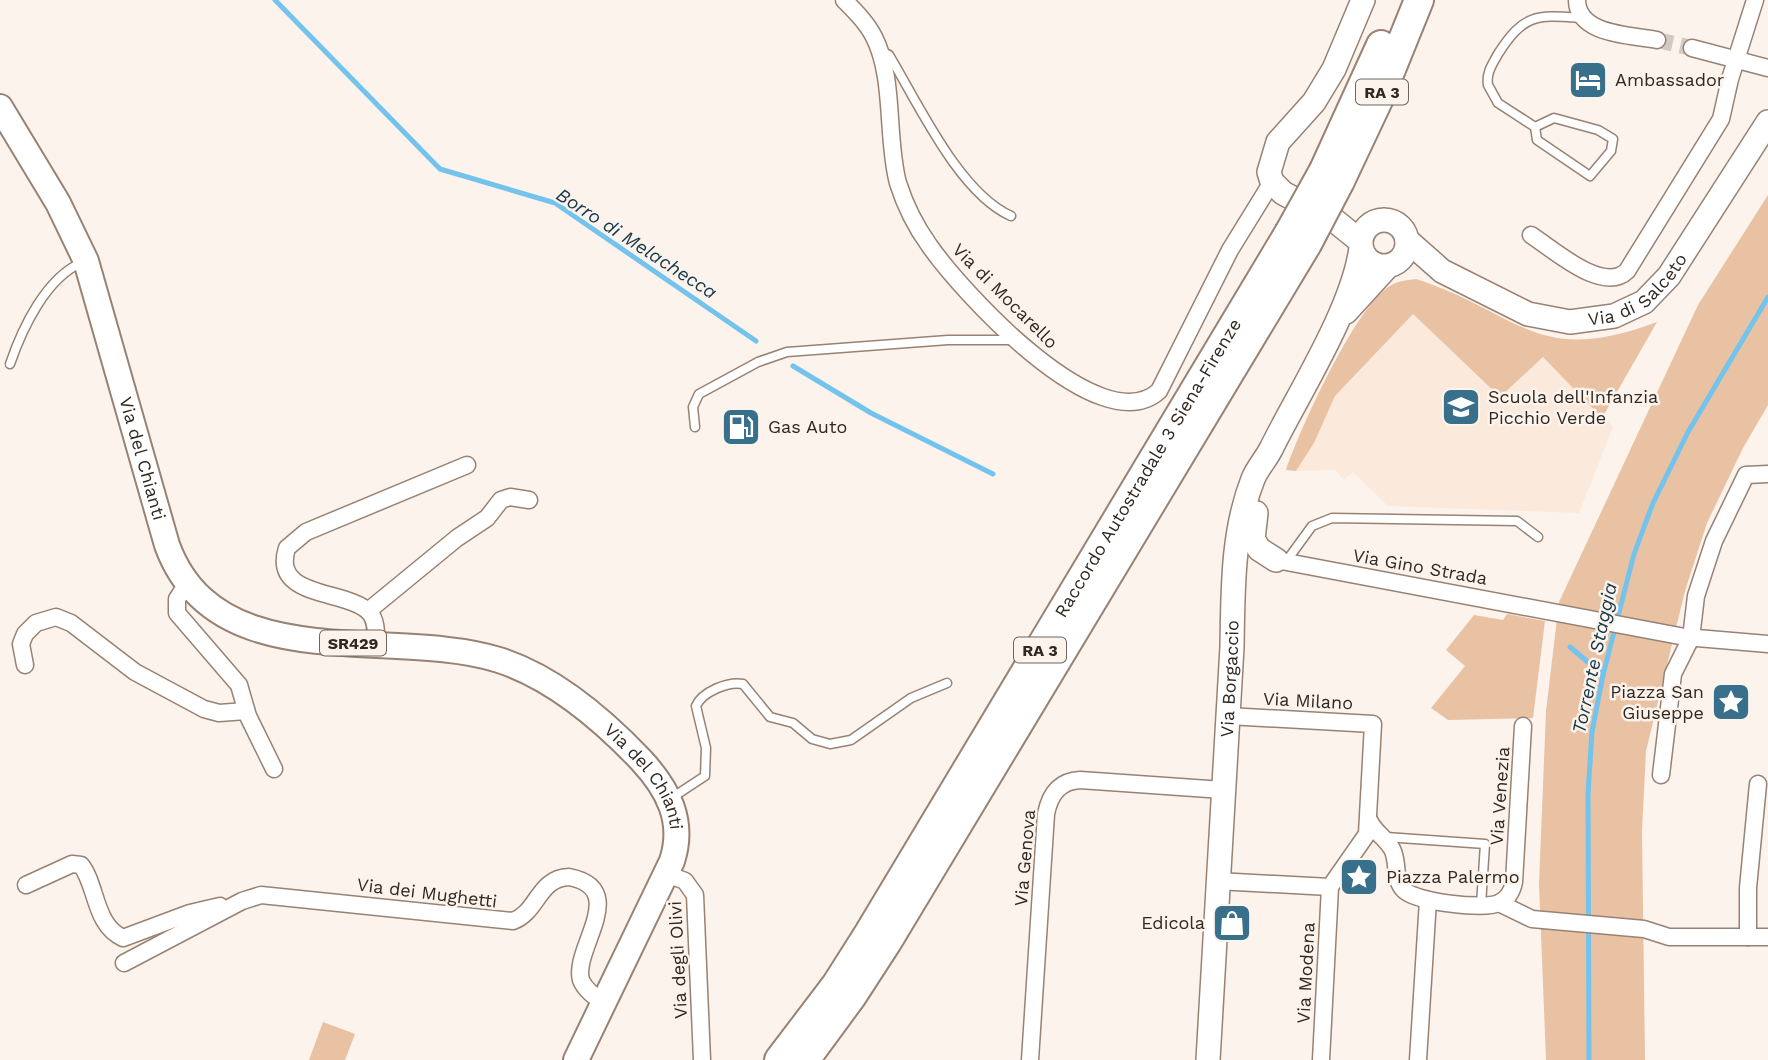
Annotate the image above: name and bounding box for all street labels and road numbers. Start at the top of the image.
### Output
road number: RA 3 [1356,80,1408,104]
street label: Via di Mocarello [948,239,1062,353]
street label: Via di Salceto [1587,249,1691,329]
street label: Raccordo Autostradale 3 Siena-Firenze [1050,315,1245,621]
street label: Via del Chianti [115,394,170,522]
street label: Via Gino Strada [1351,544,1489,589]
street label: Via Borgaccio [1216,620,1242,738]
road number: SR429 [320,630,386,656]
road number: RA 3 [1014,638,1066,663]
street label: Via Milano [1262,688,1354,713]
street label: Via del Chianti [600,719,687,830]
street label: Via Venezia [1486,746,1513,846]
street label: Via Genova [1010,809,1039,907]
street label: Via dei Mughetti [356,873,498,912]
street label: Via degli Olivi [664,901,691,1019]
street label: Via Modena [1292,922,1319,1024]

